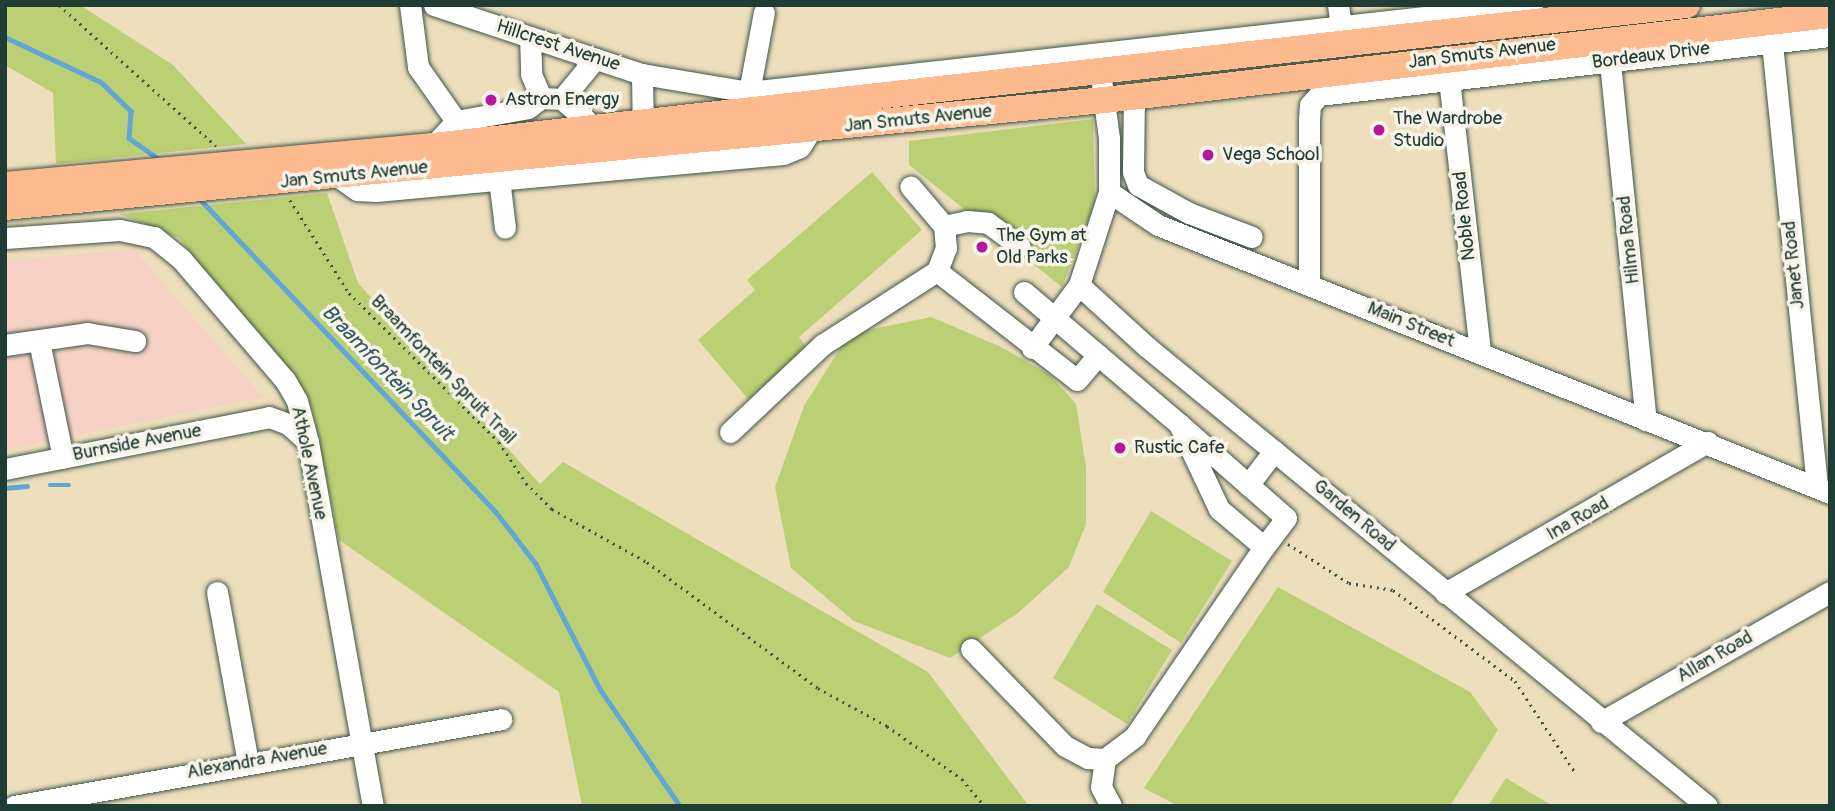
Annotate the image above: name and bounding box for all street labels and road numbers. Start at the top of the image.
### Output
street label: Hillcrest Avenue [493,15,623,77]
street label: Jan Smuts Avenue [1407,34,1557,74]
street label: Bordeaux Drive [1591,37,1711,75]
street label: Jan Smuts Avenue [843,100,993,138]
street label: Jan Smuts Avenue [279,156,429,194]
street label: Noble Road [1449,170,1481,262]
street label: Hilma Road [1613,194,1645,286]
street label: Janet Road [1778,220,1810,310]
street label: Braamfontein Spruit Trail [366,290,520,450]
street label: Main Street [1364,297,1458,353]
street label: Athole Avenue [286,404,332,522]
street label: Burnside Avenue [71,419,203,467]
street label: Garden Road [1308,475,1400,557]
street label: Ina Road [1543,492,1613,546]
street label: Allan Road [1673,626,1757,688]
street label: Alexandra Avenue [185,737,329,785]

